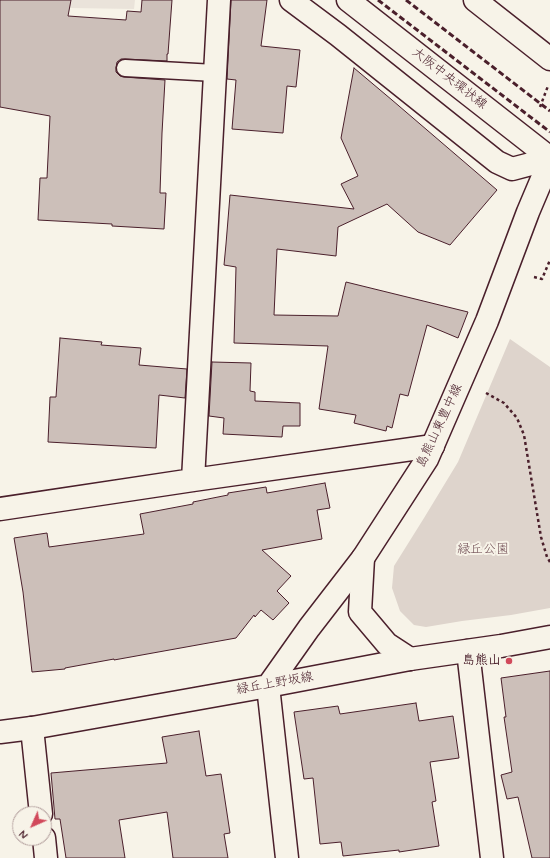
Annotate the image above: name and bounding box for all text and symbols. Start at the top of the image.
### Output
street label: 大阪中央環状線 [408,45,490,113]
street label: 島熊山東豊中線 [414,381,466,471]
park label: 緑丘公園 [457,542,509,558]
place label: 島熊山 [462,653,501,669]
marker: 島熊山 [504,656,514,666]
street label: 緑丘上野坂線 [235,670,315,698]
north arrow [12,806,52,846]
text: N [17,826,32,841]

